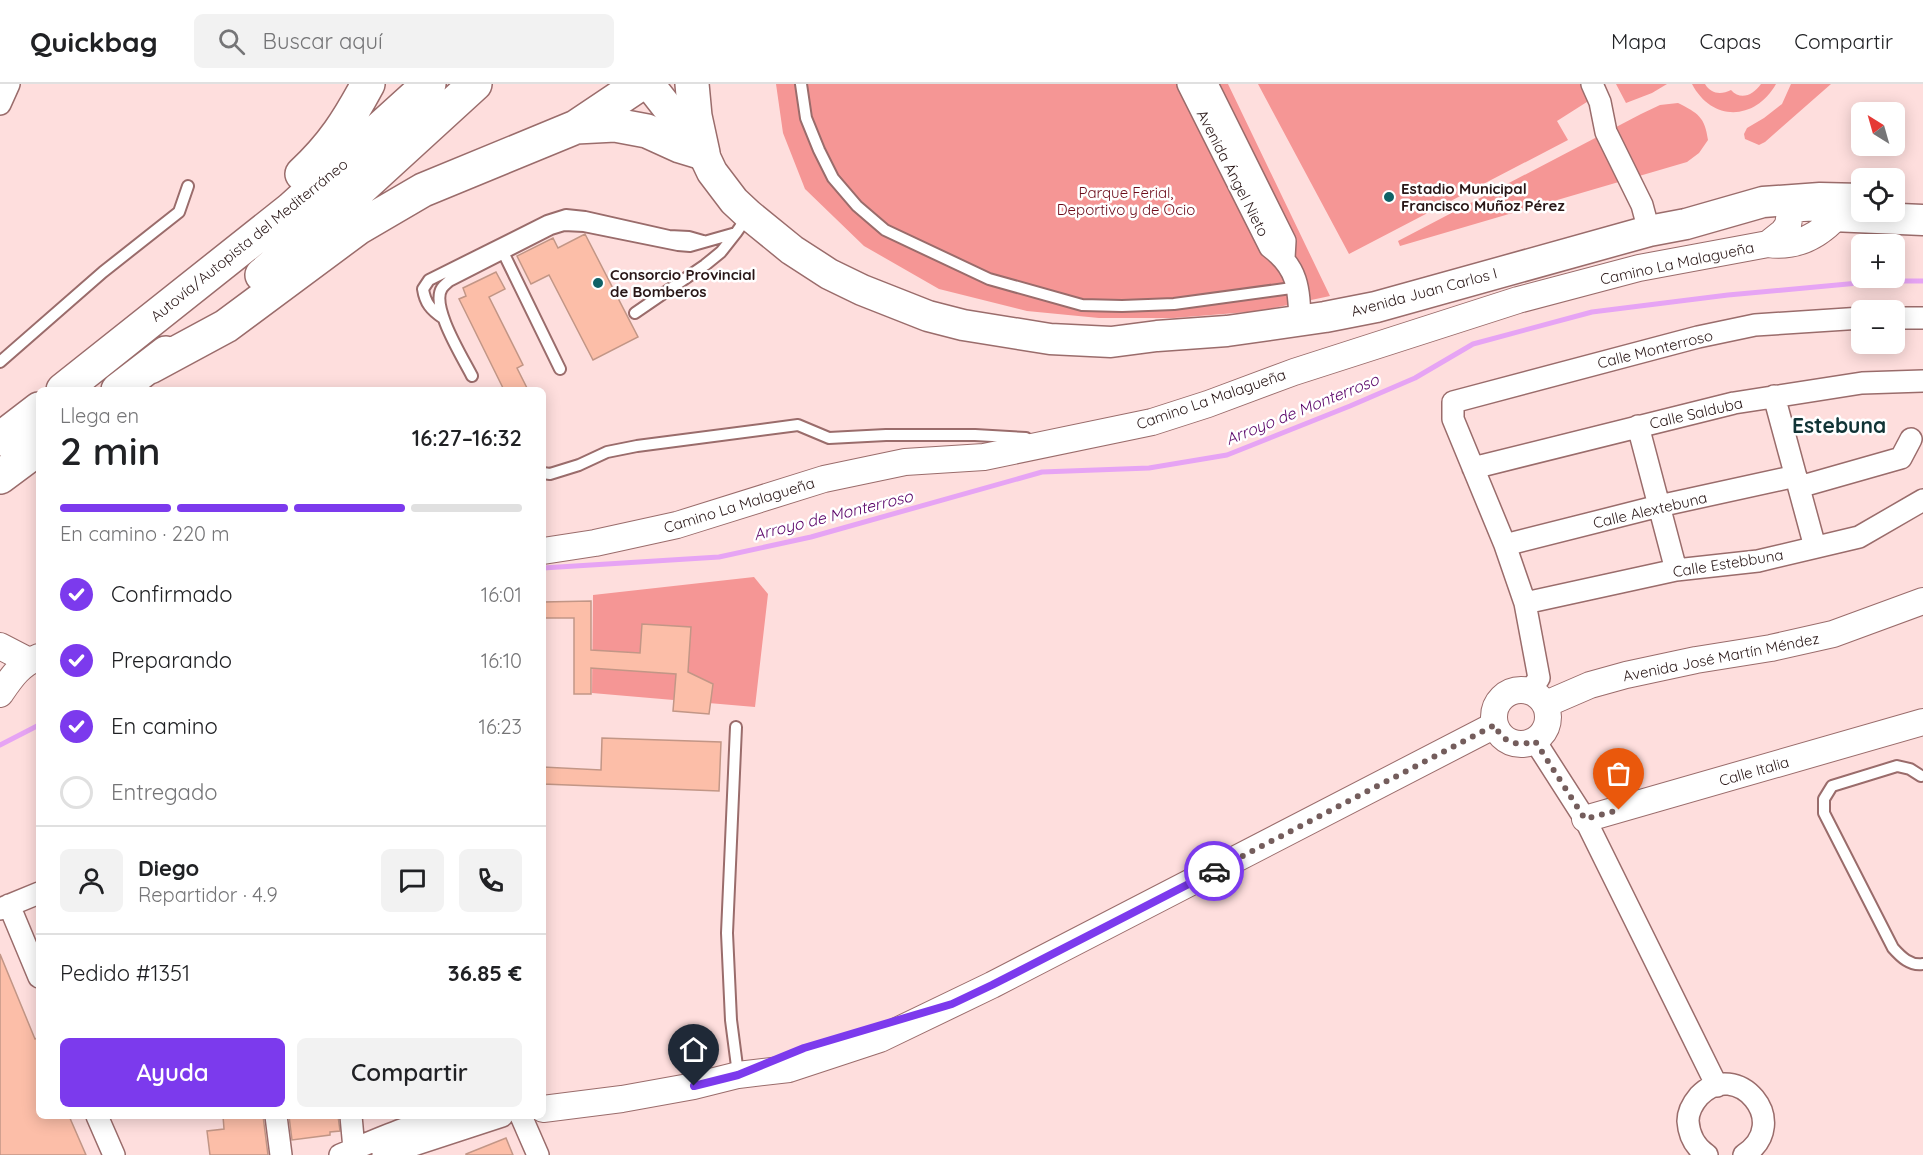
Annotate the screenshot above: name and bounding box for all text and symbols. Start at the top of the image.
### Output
search box [194,14,614,68]
text: Quickbag [30,24,158,59]
icon: search [215,25,248,58]
text: Buscar aquí [263,27,383,55]
text: Mapa [1611,28,1666,54]
text: Capas [1699,28,1761,54]
text: Compartir [1794,28,1893,54]
north arrow [1851,102,1905,156]
map controls [1851,102,1905,354]
street label: Avenida Ángel Nieto [1193,106,1273,240]
street label: Autovía/Autopista del Mediterráneo [147,154,351,326]
button: locate [1851,168,1905,222]
place label: Estadio Municipal Francisco Muñoz Pérez [1401,179,1565,215]
park label: Parque Ferial, Deportivo y de Ocio [1057,183,1195,219]
marker: Estadio Municipal Francisco Muñoz Pérez [1382,190,1396,204]
button: + [1851,234,1905,288]
street label: Camino La Malagueña [1598,237,1756,289]
street label: Avenida Juan Carlos I [1349,263,1499,321]
place label: Consorcio Provincial de Bomberos [610,265,756,301]
marker: Consorcio Provincial de Bomberos [591,276,605,290]
button: − [1851,300,1905,354]
street label: Calle Monterroso [1595,325,1715,373]
street label: Camino La Malagueña [1134,364,1288,434]
water label: Arroyo de Monterroso [1222,369,1383,449]
street label: Calle Salduba [1648,393,1744,433]
text: Llega en [60,403,139,428]
district label: Estebuna [1792,412,1886,438]
text: 16:27–16:32 [412,424,522,452]
text: 2 min [60,426,161,475]
street label: Camino La Malagueña [661,473,817,537]
water label: Arroyo de Monterroso [751,485,916,544]
street label: Calle Alextebuna [1591,488,1709,532]
text: En camino · 220 m [60,521,230,546]
street label: Calle Estebbuna [1671,545,1785,581]
icon: check [60,578,93,611]
text: Confirmado [111,580,232,608]
text: 16:01 [481,582,522,607]
street label: Avenida José Martín Méndez [1621,629,1821,685]
icon: check [60,644,93,677]
text: Preparando [111,646,232,674]
text: 16:10 [481,648,522,673]
icon: check [60,710,93,743]
text: En camino [111,712,218,740]
text: 16:23 [479,714,522,739]
pin [1593,748,1644,810]
street label: Calle Italia [1717,752,1791,790]
icon: bag [1602,757,1635,790]
text: Entregado [111,778,218,806]
courier [1184,841,1244,901]
button: person [60,849,123,912]
button: chat [381,849,444,912]
button: phone [459,849,522,912]
text: Diego [138,854,199,882]
icon: car [1198,855,1231,888]
text: Repartidor · 4.9 [138,882,278,907]
text: Pedido #1351 [60,959,190,987]
text: 36.85 € [448,959,522,987]
pin [668,1024,719,1086]
icon: home [677,1033,710,1066]
button: Ayuda [60,1038,285,1107]
button: Compartir [297,1038,522,1107]

